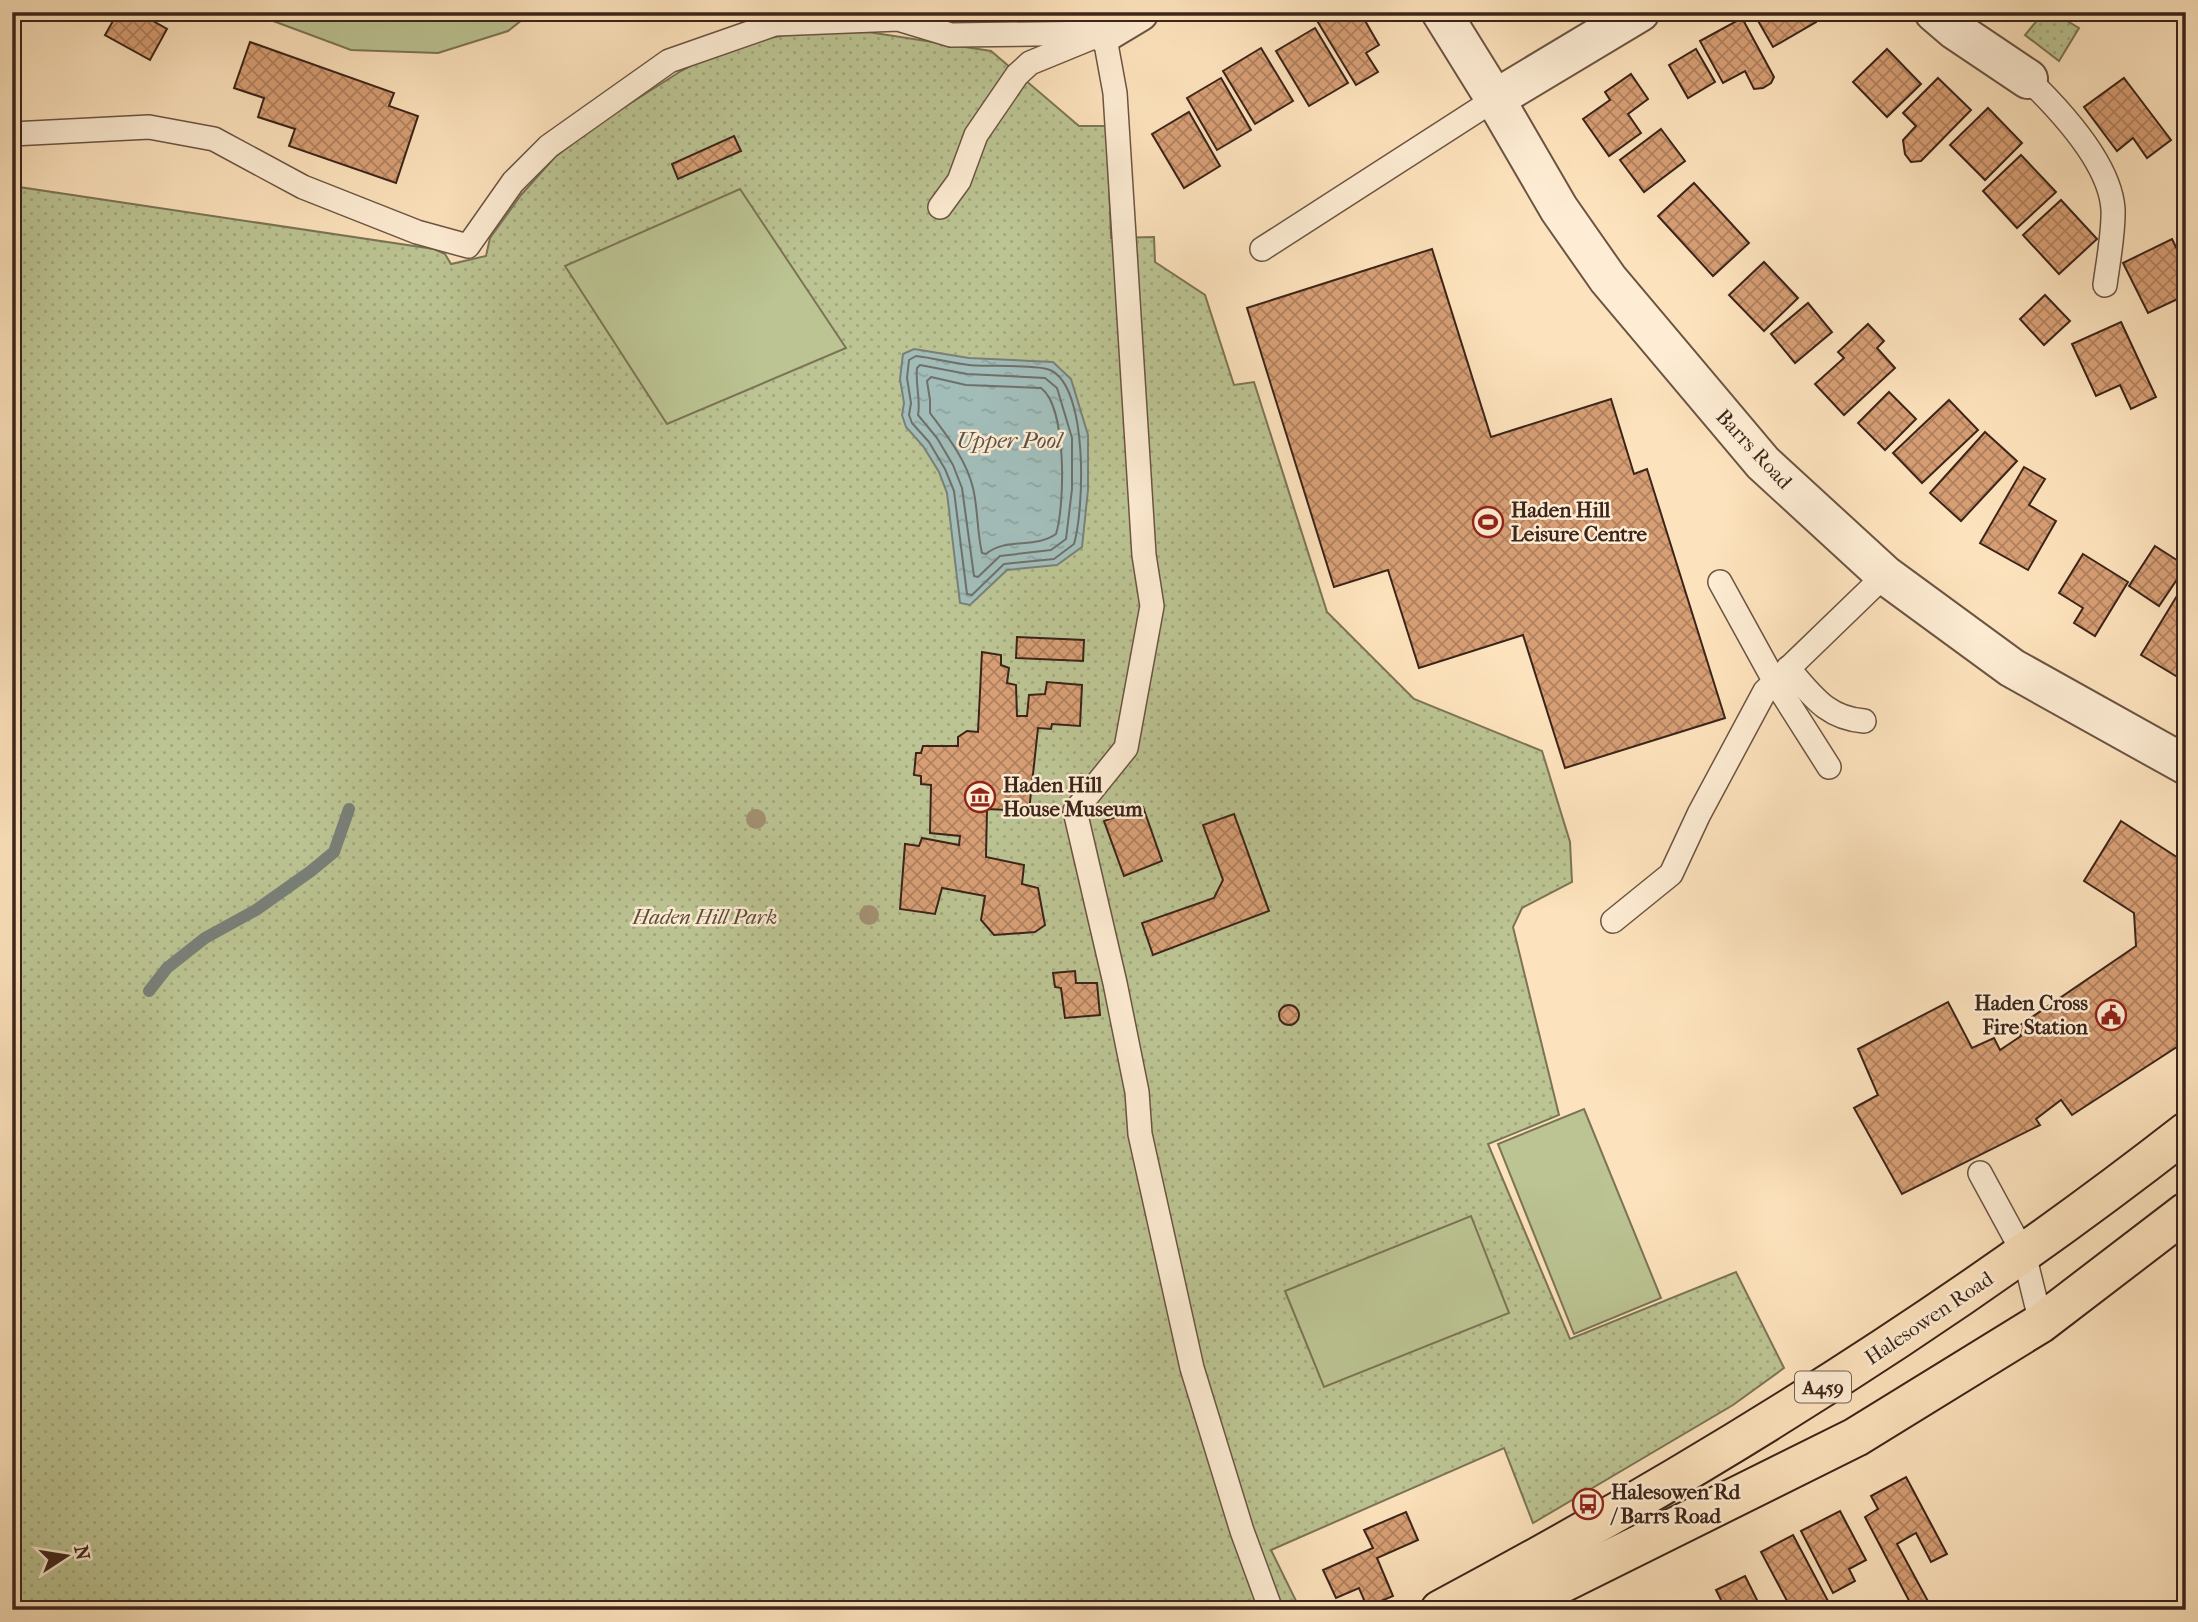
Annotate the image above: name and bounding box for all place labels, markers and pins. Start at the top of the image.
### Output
place label: Haden Hill Leisure Centre [1511,498,1648,546]
sports icon: Haden Hill Leisure Centre [1471,505,1505,539]
place label: Haden Hill House Museum [1003,773,1143,821]
museum icon: Haden Hill House Museum [963,780,997,814]
place label: Haden Cross Fire Station [1974,991,2089,1039]
public building icon: Haden Cross Fire Station [2094,998,2128,1032]
place label: Halesowen Rd / Barrs Road [1610,1480,1741,1528]
bus stop icon: Halesowen Rd / Barrs Road [1571,1487,1605,1521]

